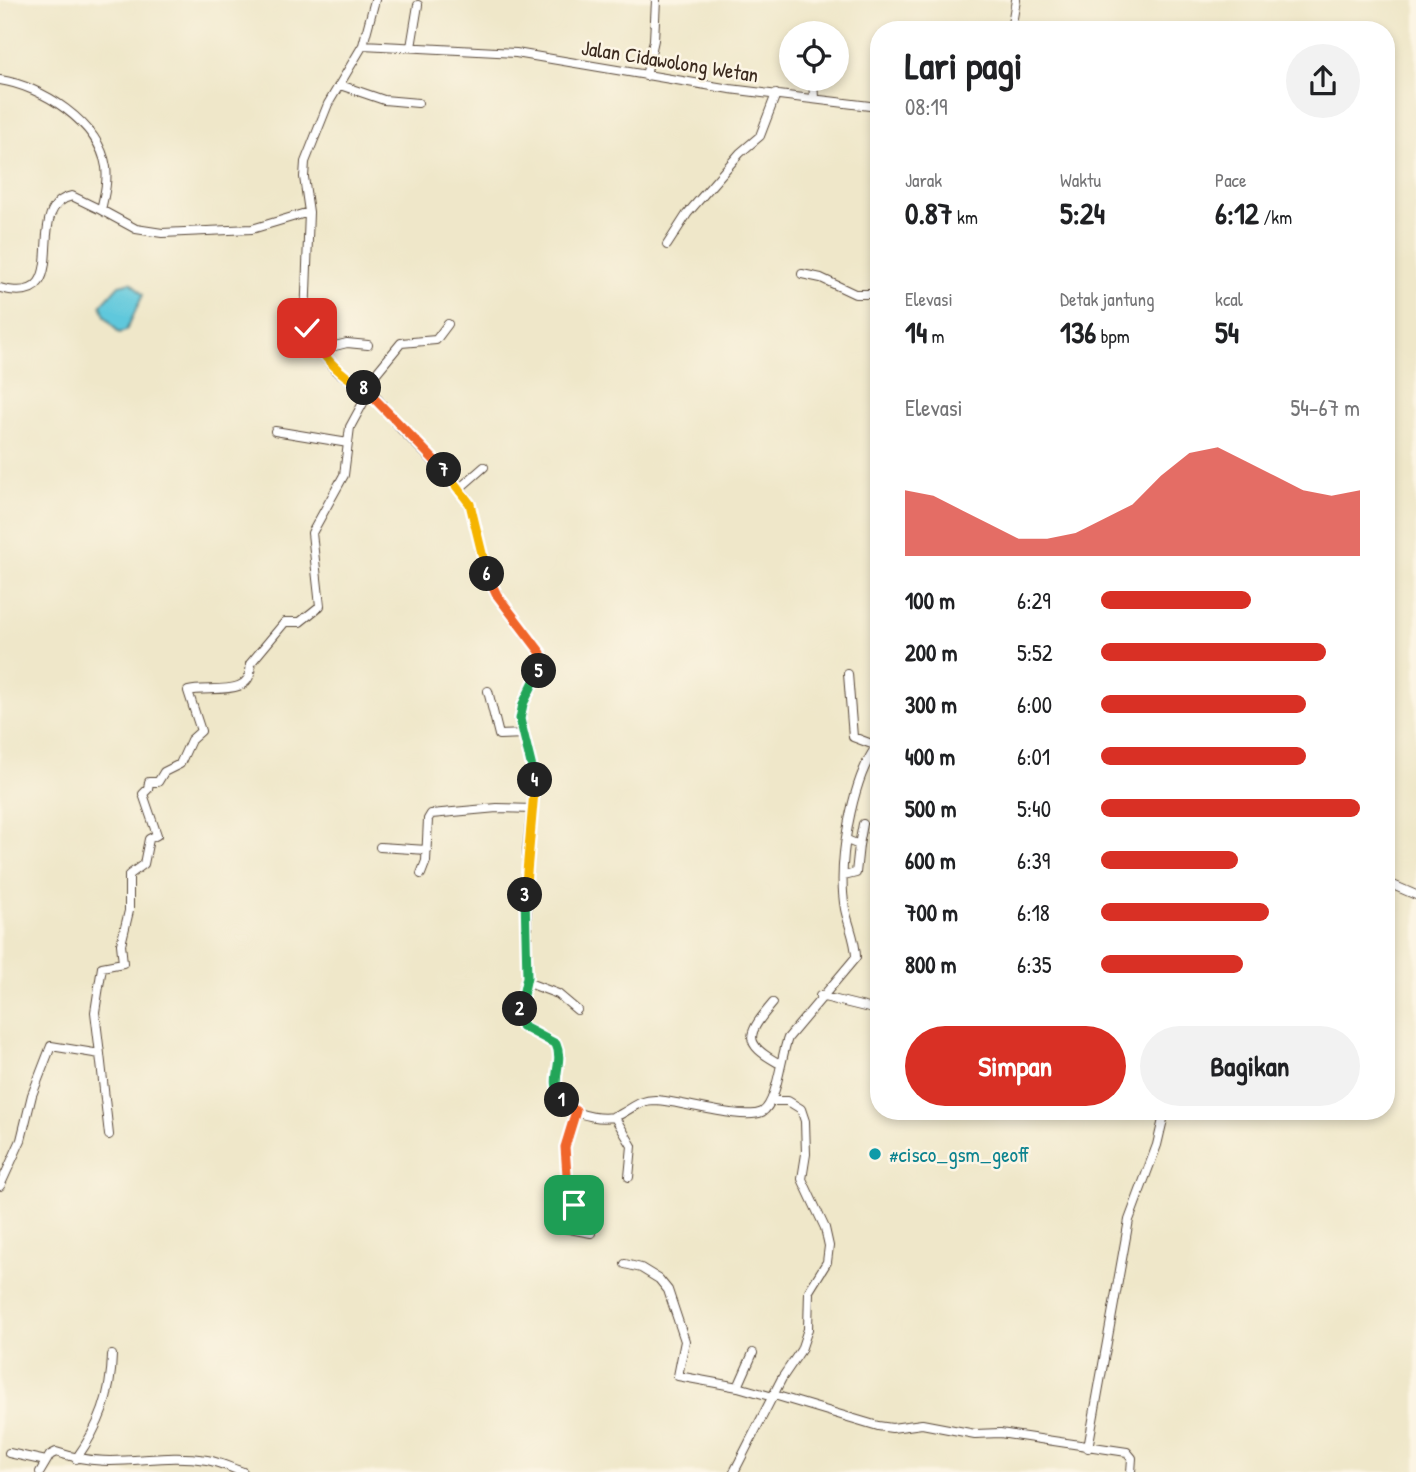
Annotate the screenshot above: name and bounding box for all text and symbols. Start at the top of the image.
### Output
map controls [779,21,849,91]
button: locate [779,21,849,91]
street label: Jalan Cidawolong Wetan [579,33,761,89]
text: Lari pagi [905,39,1023,91]
button: share [1286,44,1360,118]
text: 08:19 [905,91,947,122]
text: Jarak [905,167,942,193]
text: Waktu [1060,167,1101,193]
text: Pace [1215,167,1247,193]
text: 0.87 [905,193,953,233]
text: 5:24 [1060,193,1105,233]
text: 6:12 [1215,193,1259,233]
text: km [953,204,978,230]
text: /km [1259,204,1292,230]
text: Elevasi [905,286,953,312]
text: Detak jantung [1060,286,1155,312]
text: kcal [1215,286,1243,312]
pin [277,298,337,358]
icon: check [288,309,326,347]
text: 14 [905,312,927,352]
text: 136 [1060,312,1096,352]
text: 54 [1215,312,1239,352]
text: m [927,323,944,349]
text: bpm [1096,323,1130,349]
pin: 8 [346,370,382,406]
text: 8 [359,374,368,400]
text: Elevasi [905,392,963,423]
text: 54–67 m [1290,392,1360,423]
pin: 7 [426,452,462,488]
text: 7 [439,456,448,482]
pin: 6 [470,556,504,592]
text: 6 [483,560,490,586]
text: 100 m [905,585,955,616]
text: 6:29 [1017,585,1051,616]
text: 200 m [905,637,957,668]
text: 5:52 [1017,637,1053,668]
pin: 5 [522,654,556,688]
text: 5 [534,657,543,683]
text: 300 m [905,689,957,720]
text: 6:00 [1017,689,1052,720]
text: 400 m [905,741,955,772]
text: 6:01 [1017,741,1050,772]
pin: 4 [518,762,552,798]
text: 4 [531,766,538,792]
text: 500 m [905,793,956,824]
text: 5:40 [1017,793,1051,824]
text: 600 m [905,845,956,876]
text: 6:39 [1017,845,1050,876]
pin: 3 [508,878,542,912]
text: 3 [520,881,529,907]
text: 700 m [905,897,958,928]
text: 6:18 [1017,897,1050,928]
text: 800 m [905,949,957,980]
text: 6:35 [1017,949,1052,980]
pin: 2 [503,992,538,1026]
text: 2 [515,995,524,1021]
button: Simpan [905,1026,1126,1106]
button: Bagikan [1140,1026,1360,1106]
pin: 1 [544,1082,580,1118]
text: 1 [558,1086,565,1112]
place label: #cisco_gsm_geoff [889,1140,1029,1169]
marker: #cisco_gsm_geoff [867,1146,883,1162]
pin [544,1175,604,1235]
icon: arrive [555,1186,593,1224]

